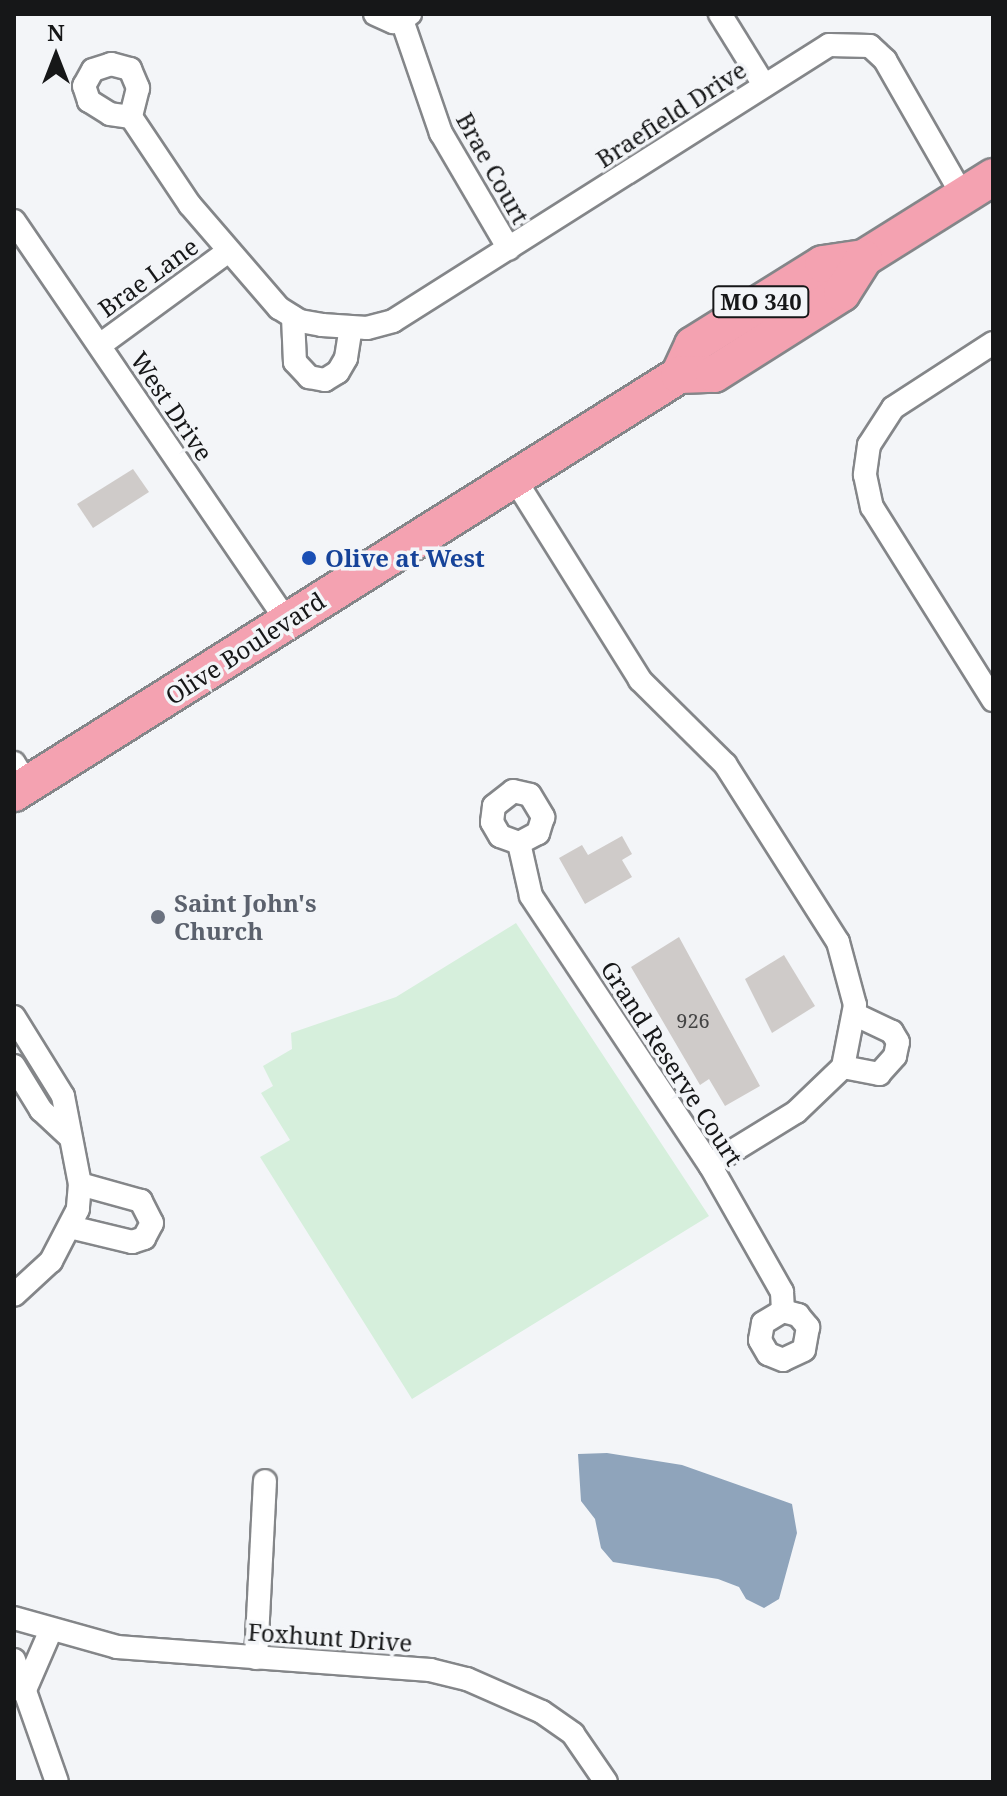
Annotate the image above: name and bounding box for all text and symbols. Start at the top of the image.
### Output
north arrow [16,16,96,96]
text: N [47,17,65,47]
street label: Braefield Drive [591,55,751,173]
street label: Brae Court [451,107,535,229]
street label: Brae Lane [93,231,203,323]
road number: MO 340 [711,284,811,320]
street label: West Drive [125,346,219,466]
place label: Olive at West [325,544,485,572]
marker: Olive at West [300,549,318,567]
street label: Olive Boulevard [160,586,330,710]
place label: Saint John's Church [174,889,317,945]
marker: Saint John's Church [149,908,167,926]
street label: Grand Reserve Court [595,955,749,1171]
house number: 926 [676,1008,710,1032]
street label: Foxhunt Drive [247,1617,413,1657]

